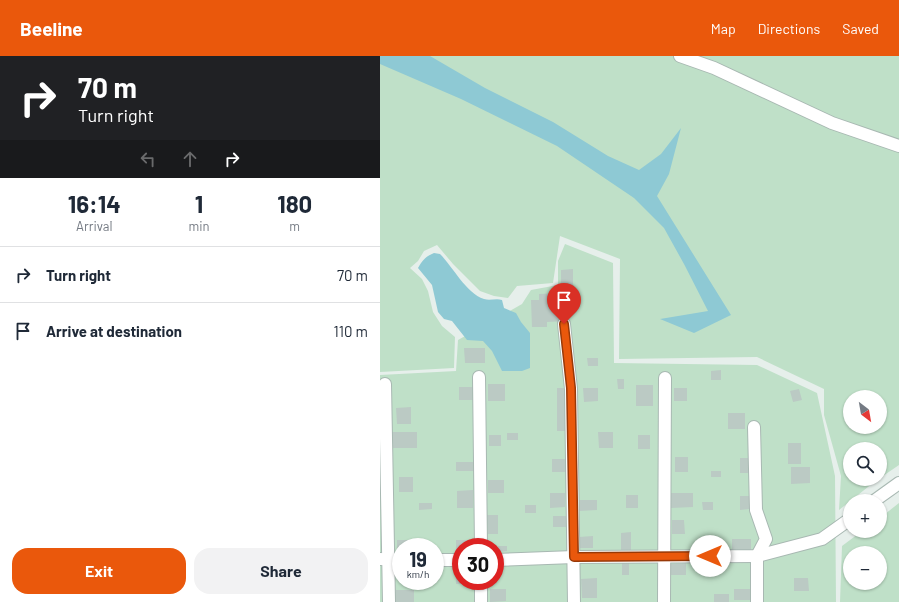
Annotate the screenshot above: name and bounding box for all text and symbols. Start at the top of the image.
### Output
text: Beeline [20,17,83,40]
text: Map [711,20,736,37]
text: Directions [758,20,820,37]
text: Saved [842,20,879,37]
text: 70 m [78,70,137,104]
icon: right [12,72,64,124]
text: Turn right [78,104,154,126]
icon: left [137,148,159,170]
icon: ahead [179,148,201,170]
icon: right [221,148,243,170]
text: 16:14 [68,189,121,218]
text: 1 [195,189,203,218]
text: 180 [277,189,312,218]
text: Arrival [76,218,112,234]
text: min [188,218,210,234]
text: m [289,218,300,234]
icon: right [12,264,34,286]
text: Turn right [46,266,111,284]
text: 70 m [337,266,368,284]
pin [547,283,581,324]
icon: arrive [553,289,575,311]
icon: arrive [12,320,34,342]
text: Arrive at destination [46,322,182,340]
text: 110 m [334,322,368,340]
north arrow [843,390,887,434]
map controls [843,390,887,590]
button: search [843,442,887,486]
button: + [843,494,887,538]
position arrow [689,535,731,577]
speed limit sign: 30 [452,538,504,590]
button: − [843,546,887,590]
text: 19 [409,547,427,571]
button: Exit [12,548,186,594]
button: Share [194,548,368,594]
text: km/h [407,568,429,580]

